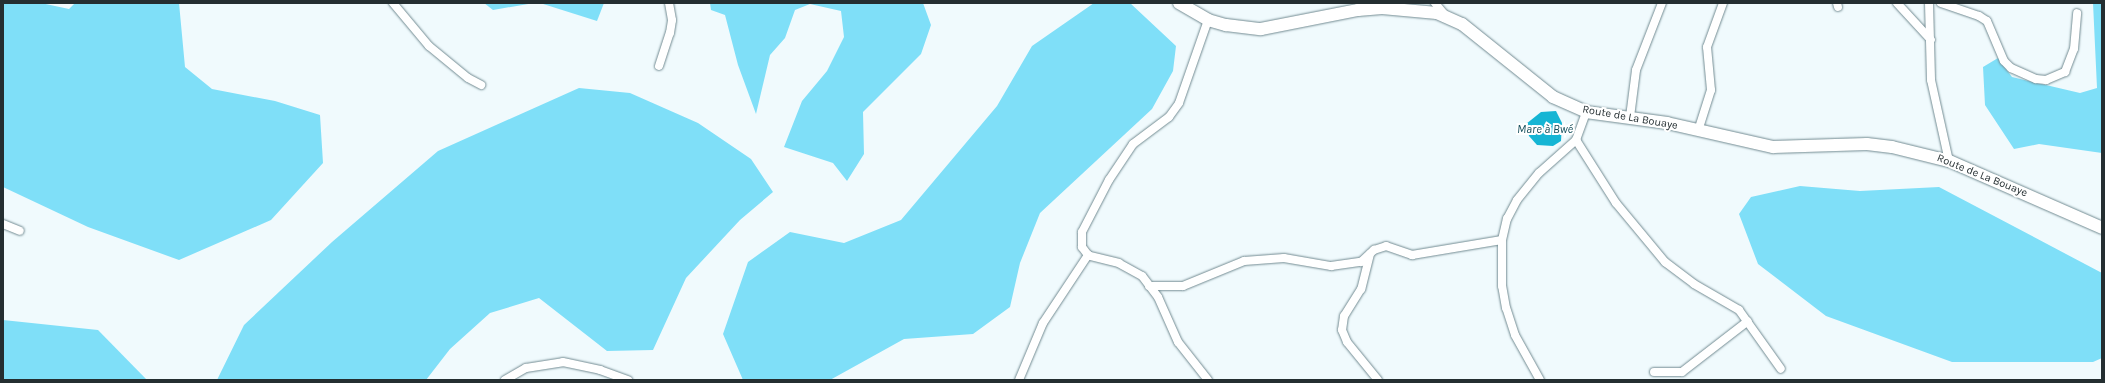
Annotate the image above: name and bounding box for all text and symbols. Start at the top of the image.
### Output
street label: Route de La Bouaye [1581,103,1679,133]
water label: Mare à Bwé [1517,123,1573,137]
street label: Route de La Bouaye [1935,152,2029,200]

